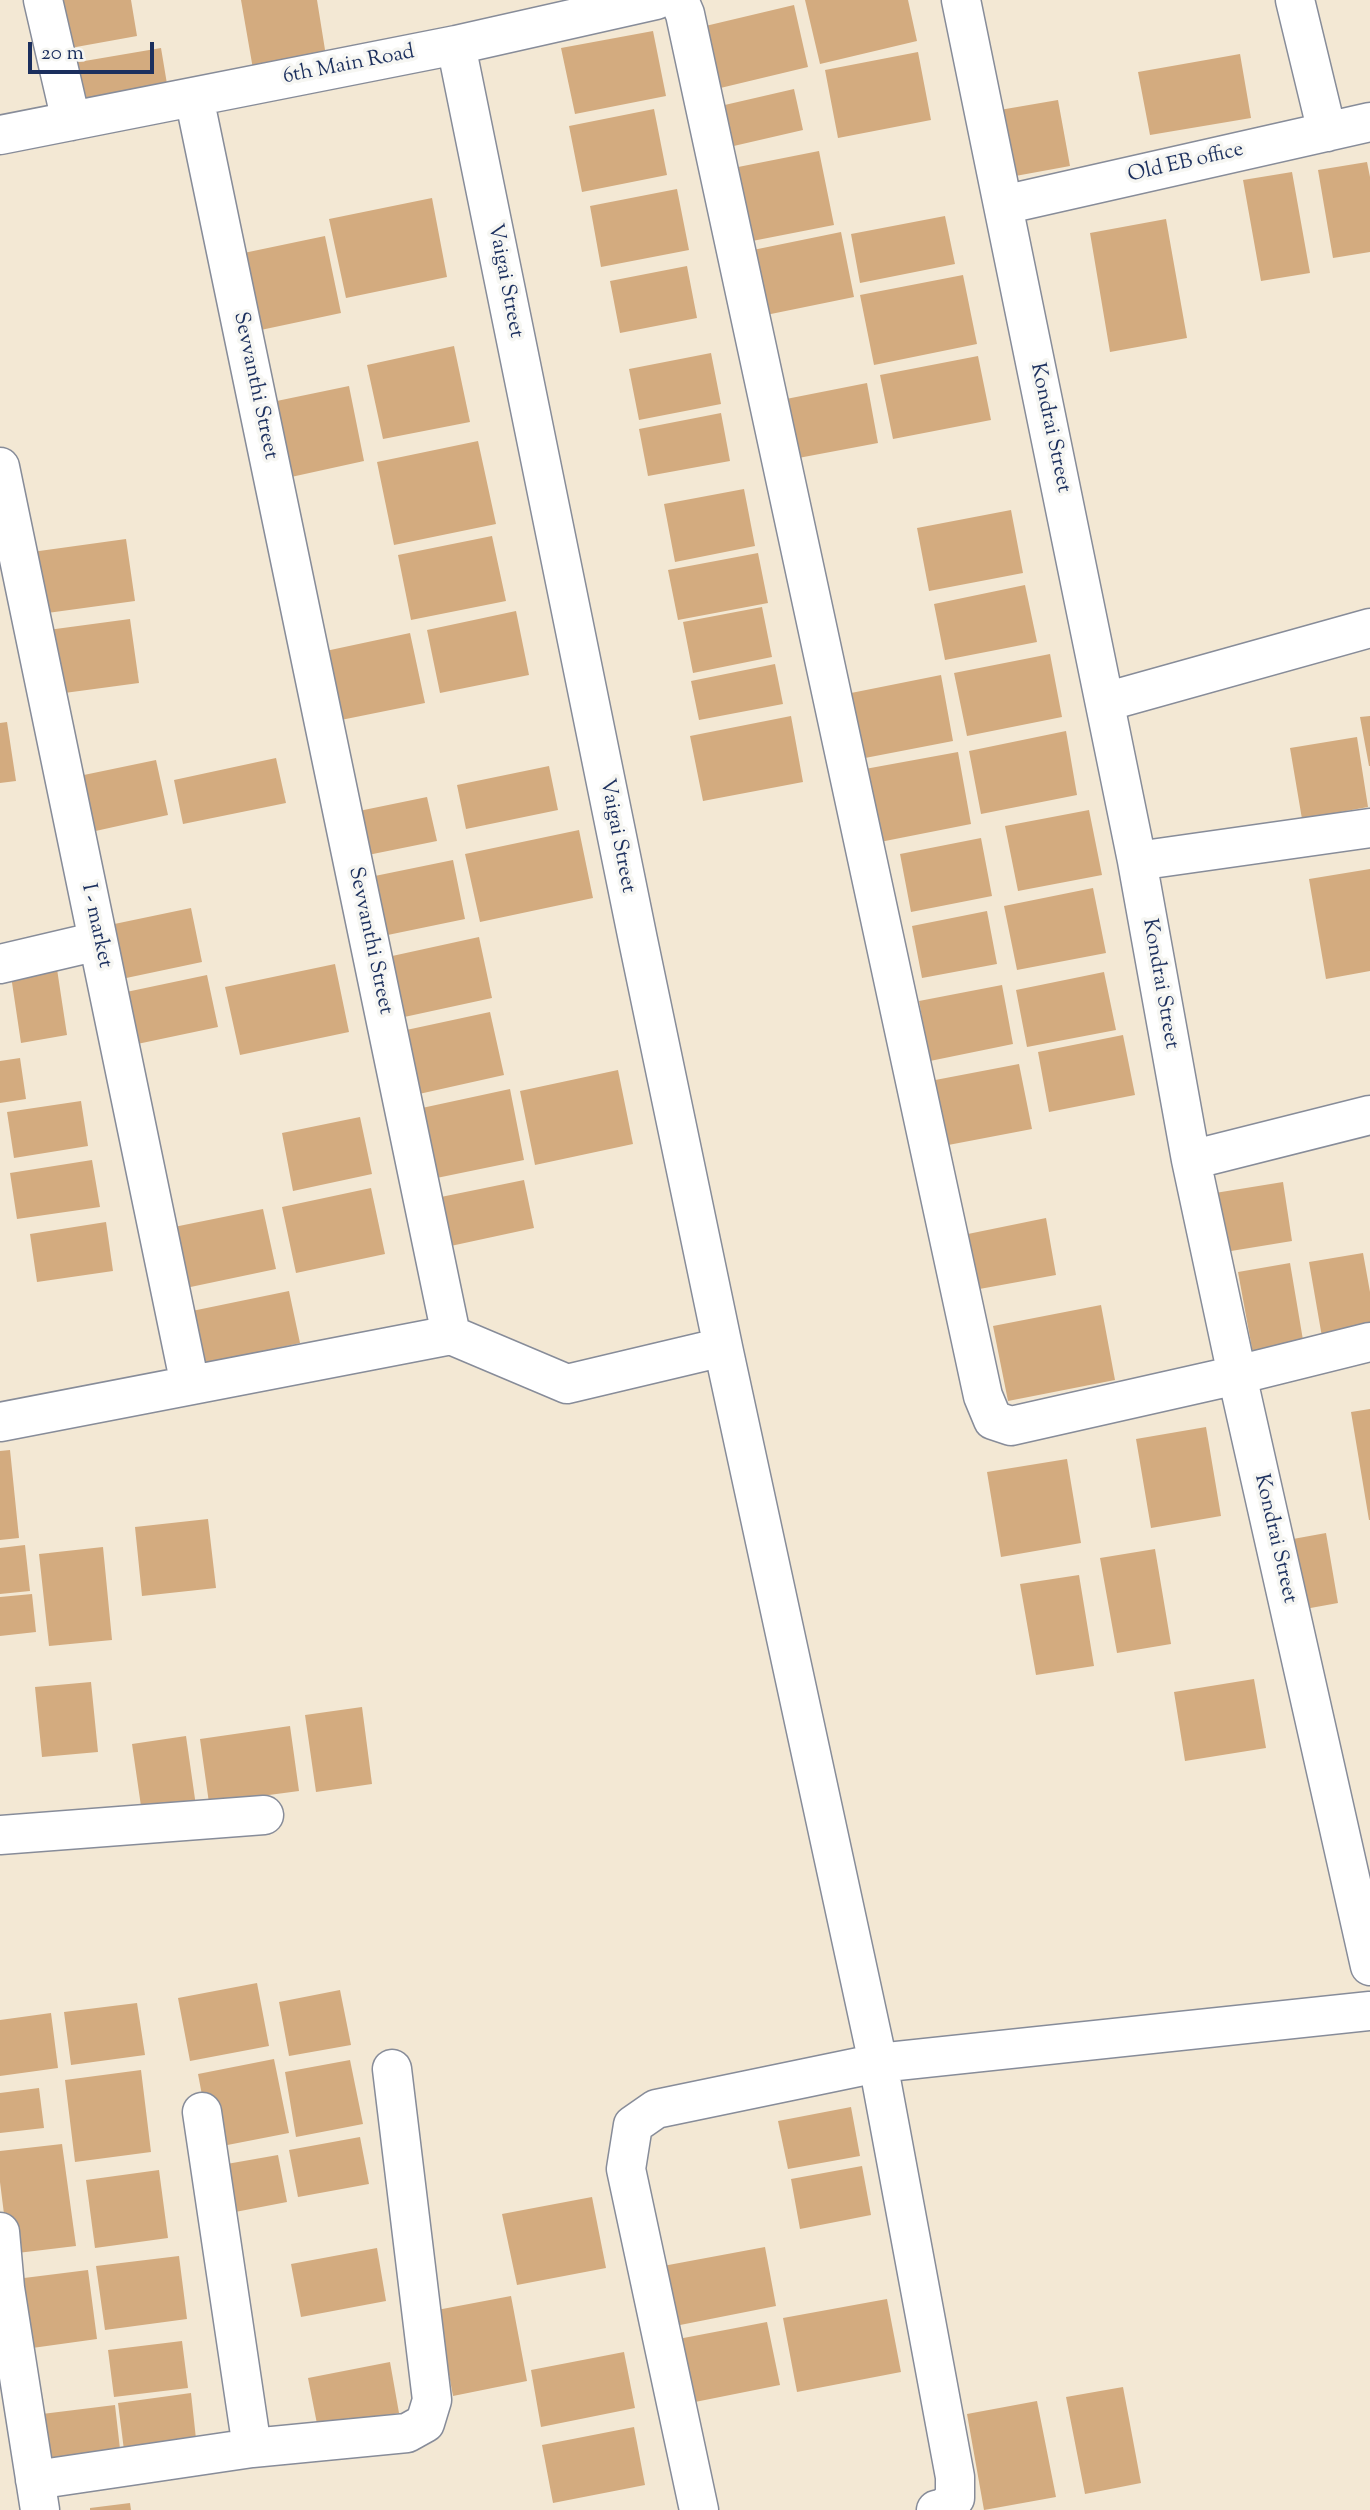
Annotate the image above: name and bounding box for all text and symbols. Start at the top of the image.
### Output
scale bar [32,28,158,72]
text: 20 m [41,39,84,69]
street label: 6th Main Road [281,41,417,91]
street label: Old EB office [1126,138,1246,190]
street label: Vaigai Street [481,222,527,340]
street label: Sevvanthi Street [226,310,282,462]
street label: Kondrai Street [1023,361,1075,495]
street label: Vaigai Street [593,777,639,895]
street label: Sevvanthi Street [341,865,397,1017]
street label: I - market [74,882,116,970]
street label: Kondrai Street [1135,917,1183,1051]
street label: Kondrai Street [1247,1472,1301,1606]

